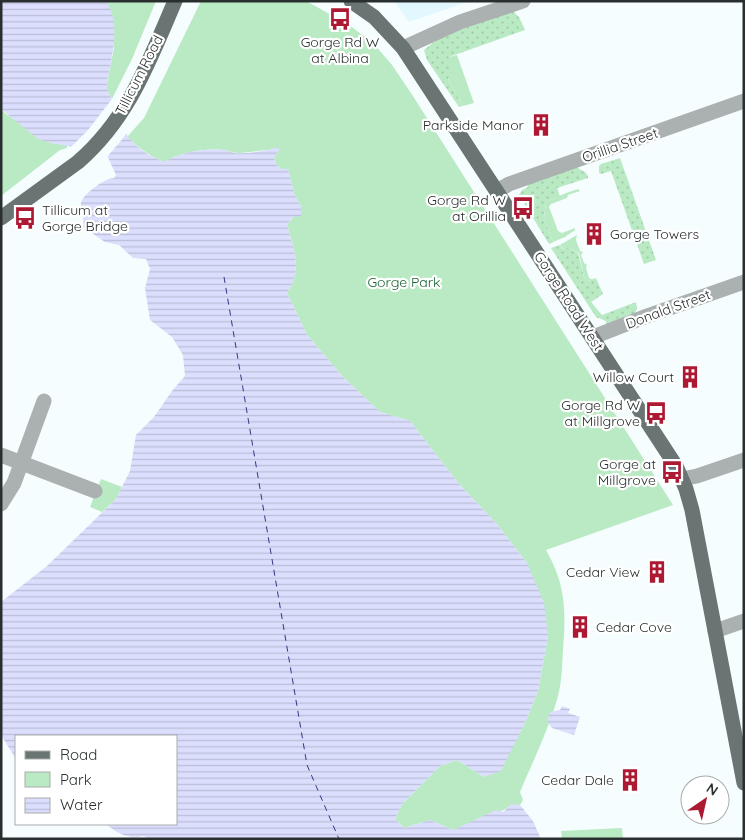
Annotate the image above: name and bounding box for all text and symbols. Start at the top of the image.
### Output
bus stop icon: Gorge Rd W at Albina [327,6,353,32]
street label: Tillicum Road [111,32,167,118]
place label: Gorge Rd W at Albina [301,33,380,67]
building icon: Parkside Manor [528,112,554,138]
place label: Parkside Manor [423,116,525,134]
street label: Orillia Street [580,124,661,166]
place label: Gorge Rd W at Orillia [427,191,506,225]
bus stop icon: Gorge Rd W at Orillia [510,195,536,221]
place label: Tillicum at Gorge Bridge [42,201,128,235]
bus stop icon: Tillicum at Gorge Bridge [12,205,38,231]
building icon: Gorge Towers [581,221,607,247]
place label: Gorge Towers [610,225,699,243]
street label: Gorge Road West [530,248,608,354]
park label: Gorge Park [367,273,441,291]
street label: Donald Street [623,285,713,333]
building icon: Willow Court [677,364,703,390]
place label: Willow Court [593,368,674,386]
place label: Gorge Rd W at Millgrove [561,396,640,430]
bus stop icon: Gorge Rd W at Millgrove [643,400,669,426]
place label: Gorge at Millgrove [598,455,656,489]
bus stop icon: Gorge at Millgrove [659,459,685,485]
building icon: Cedar View [644,559,670,585]
place label: Cedar View [566,563,640,581]
building icon: Cedar Cove [567,614,593,640]
place label: Cedar Cove [596,618,672,636]
legend [15,735,178,825]
text: Road [60,745,97,764]
building icon: Cedar Dale [617,767,643,793]
text: Park [60,770,92,789]
place label: Cedar Dale [541,771,614,789]
north arrow [680,775,730,825]
text: N [703,779,722,800]
text: Water [60,795,103,814]

